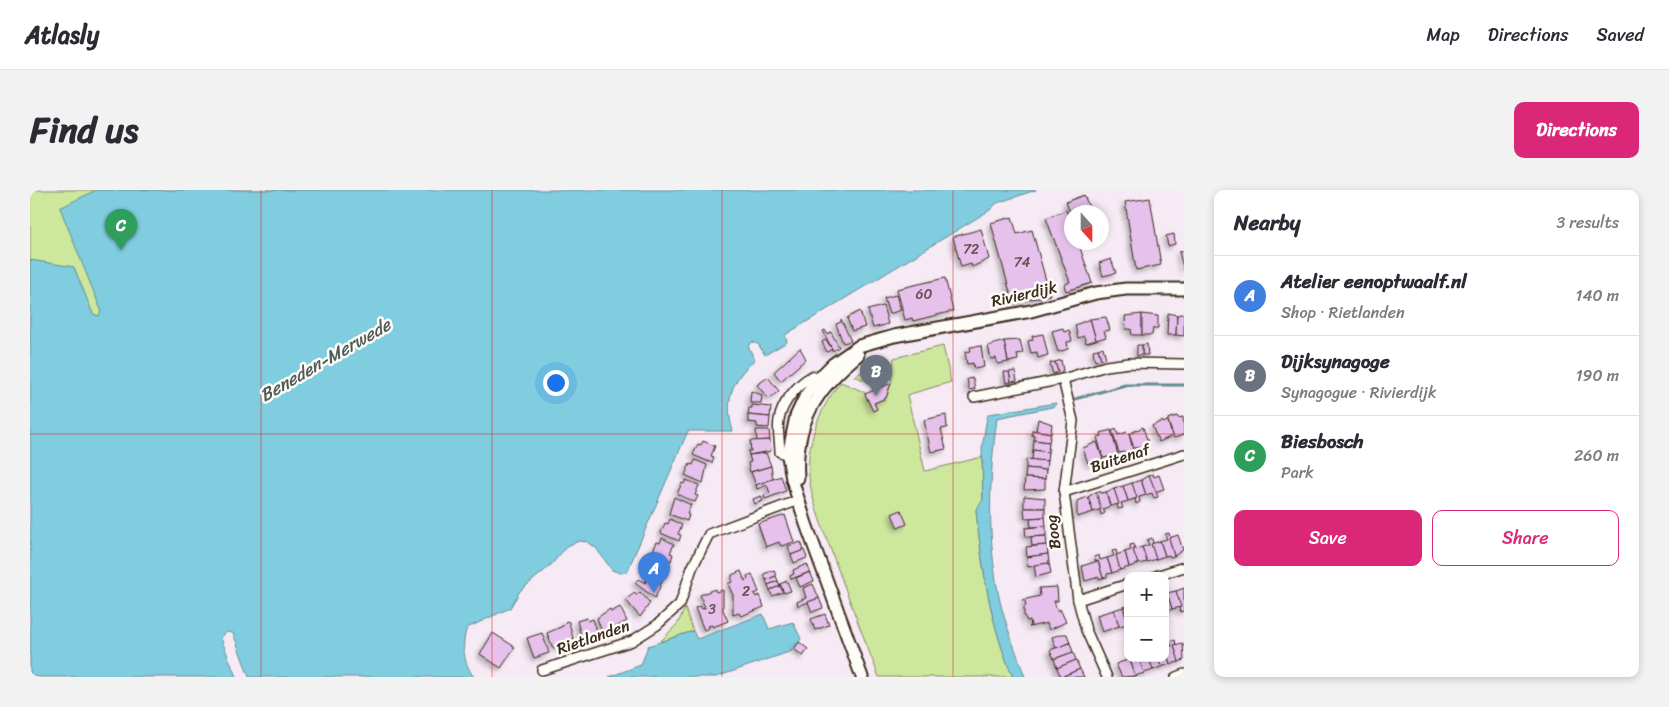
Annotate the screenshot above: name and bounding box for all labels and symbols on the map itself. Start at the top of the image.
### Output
north arrow [1064,205,1109,250]
pin: C [105,209,137,250]
house number: 72 [963,237,979,262]
house number: 74 [1014,250,1031,275]
street label: Rivierdijk [988,272,1060,316]
house number: 60 [916,282,933,307]
water label: Beneden-Merwede [253,308,399,411]
pin: B [860,355,892,396]
your location [543,370,569,396]
street label: Buitenaf [1086,434,1156,481]
street label: Boog [1037,513,1069,551]
pin: A [638,552,670,593]
house number: 2 [742,579,750,604]
house number: 3 [708,597,716,622]
street label: Rietlanden [552,611,634,663]

